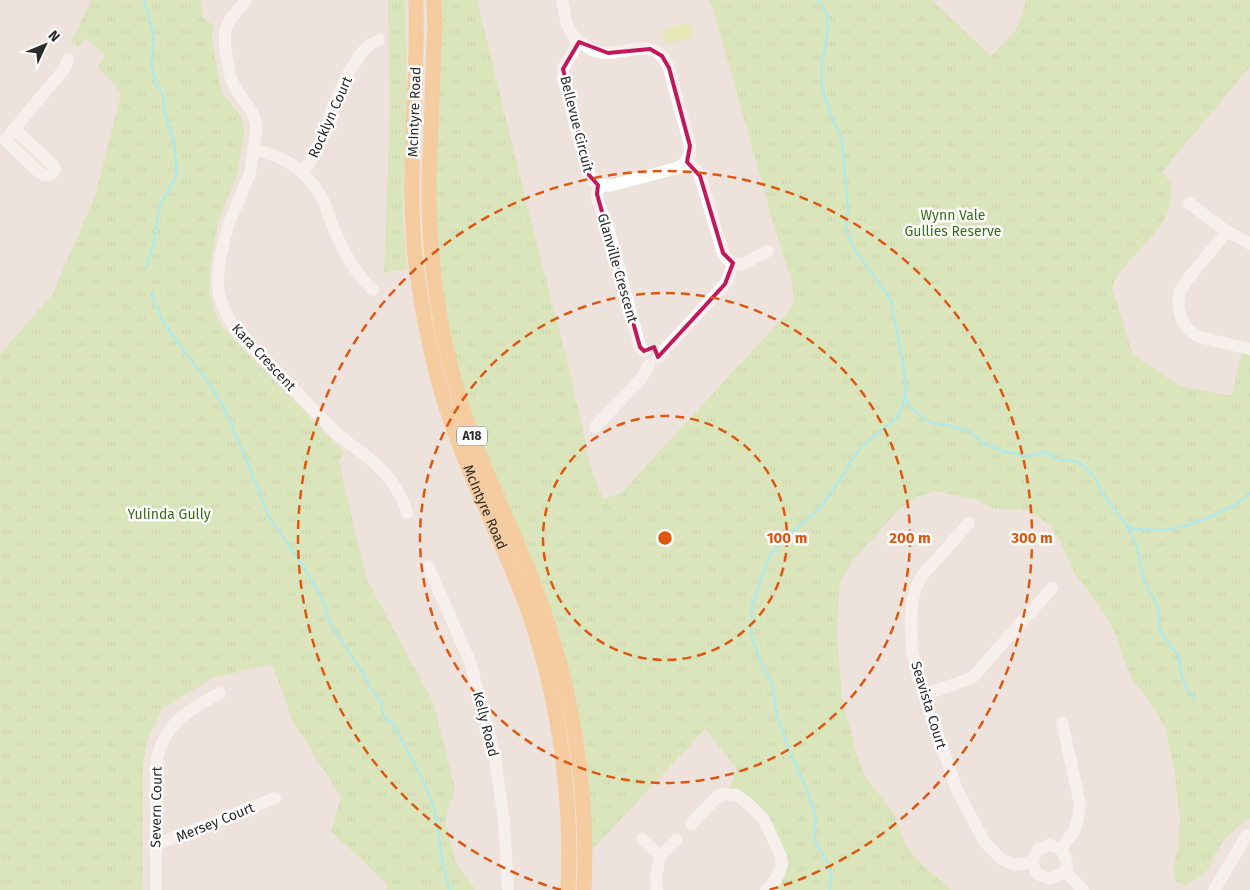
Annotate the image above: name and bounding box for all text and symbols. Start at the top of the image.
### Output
north arrow [20,20,70,70]
text: N [45,27,63,46]
street label: McIntyre Road [404,67,425,157]
street label: Rocklyn Court [305,73,356,161]
street label: Bellevue Circuit [556,74,597,175]
park label: Wynn Vale Gullies Reserve [905,207,1001,240]
street label: Glanville Crescent [594,211,642,326]
street label: Kara Crescent [228,320,300,395]
road number: A18 [457,426,487,446]
street label: McIntyre Road [459,462,511,552]
park label: Yulinda Gully [127,506,211,523]
centre of rings [656,529,674,547]
text: 100 m [767,529,807,547]
text: 200 m [889,529,931,547]
text: 300 m [1010,529,1053,547]
street label: Seavista Court [907,659,950,752]
street label: Kelly Road [469,690,502,759]
street label: Severn Court [147,765,166,848]
street label: Mersey Court [174,799,258,846]

